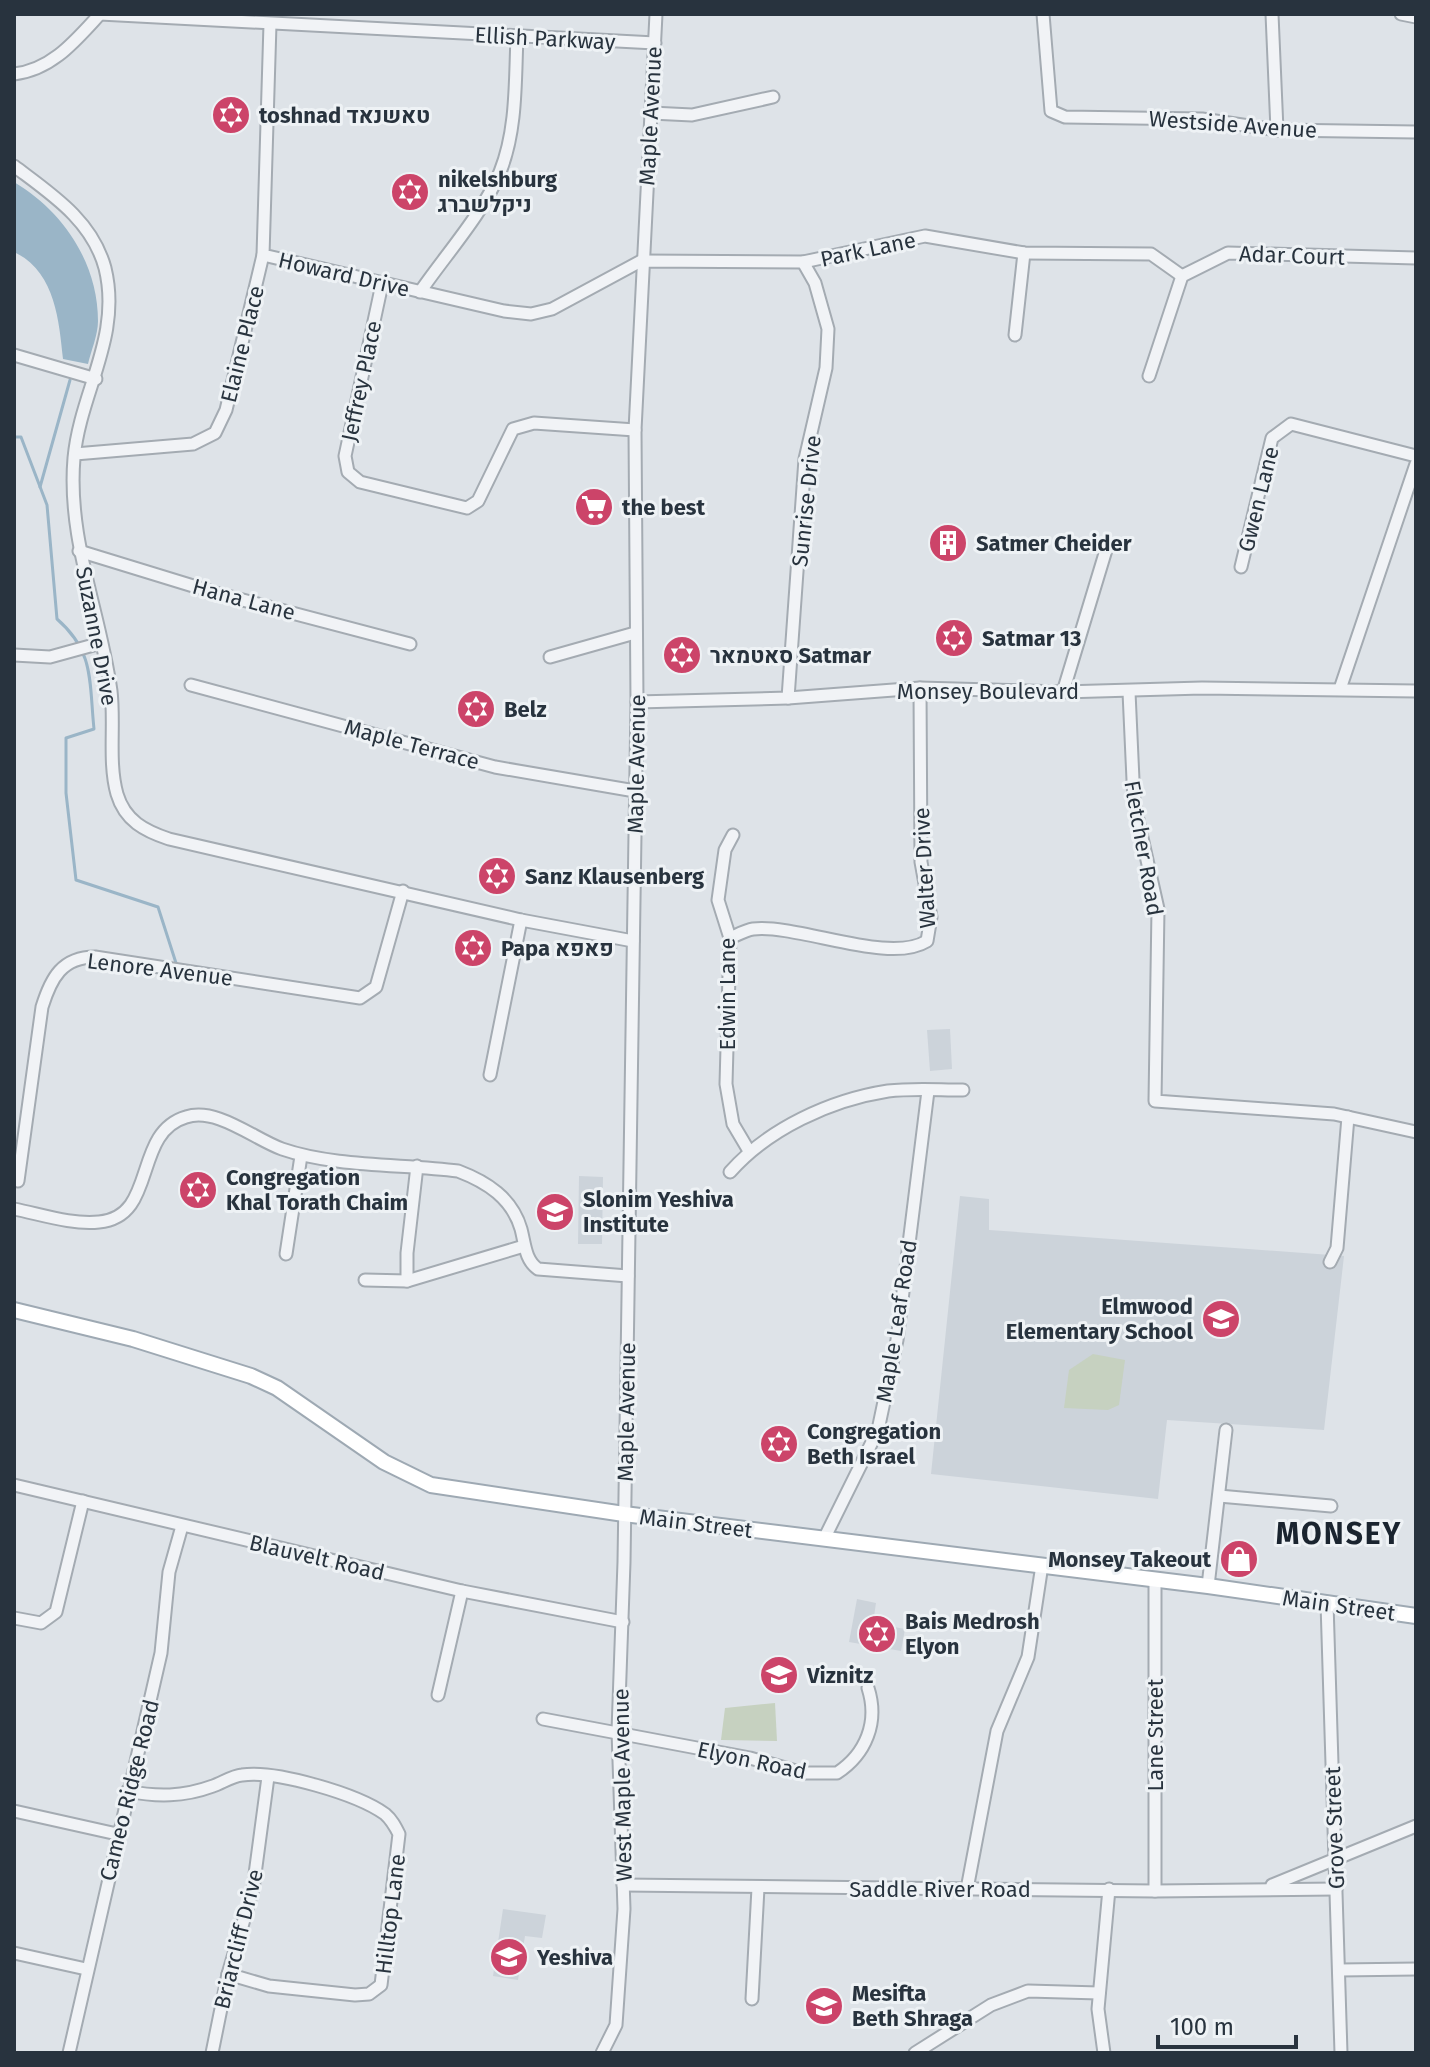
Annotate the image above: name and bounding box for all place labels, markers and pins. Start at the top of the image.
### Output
synagogue icon: toshnad טאשנאד [210,94,252,136]
place label: toshnad טאשנאד [259,102,430,129]
place label: nikelshburg ניקלשברג [438,166,558,218]
synagogue icon: nikelshburg ניקלשברג [389,171,431,213]
supermarket icon: the best [573,486,615,528]
place label: the best [622,494,705,521]
building icon: Satmer Cheider [927,522,969,564]
place label: Satmer Cheider [976,530,1132,557]
synagogue icon: Satmar 13 [933,617,975,659]
place label: Satmar 13 [982,625,1081,652]
synagogue icon: סאטמאר Satmar [661,634,703,676]
place label: סאטמאר Satmar [710,642,871,669]
synagogue icon: Belz [455,688,497,730]
place label: Belz [504,696,547,723]
synagogue icon: Sanz Klausenberg [476,855,518,897]
place label: Sanz Klausenberg [525,863,705,890]
synagogue icon: Papa פאפא [452,927,494,969]
place label: Papa פאפא [501,935,614,962]
place label: Congregation Khal Torath Chaim [226,1164,408,1216]
synagogue icon: Congregation Khal Torath Chaim [177,1169,219,1211]
place label: Slonim Yeshiva Institute [583,1186,734,1238]
school or university icon: Slonim Yeshiva Institute [534,1191,576,1233]
place label: Elmwood Elementary School [1006,1293,1193,1345]
school or university icon: Elmwood Elementary School [1200,1298,1242,1340]
place label: Congregation Beth Israel [807,1418,941,1470]
synagogue icon: Congregation Beth Israel [758,1423,800,1465]
shop icon: Monsey Takeout [1218,1538,1260,1580]
place label: Monsey Takeout [1048,1546,1211,1573]
place label: Bais Medrosh Elyon [905,1608,1040,1660]
synagogue icon: Bais Medrosh Elyon [856,1613,898,1655]
school or university icon: Viznitz [758,1654,800,1696]
place label: Viznitz [806,1662,873,1689]
school or university icon: Yeshiva [488,1936,530,1978]
place label: Yeshiva [536,1944,613,1971]
place label: Mesifta Beth Shraga [852,1980,973,2032]
school or university icon: Mesifta Beth Shraga [803,1985,845,2027]

